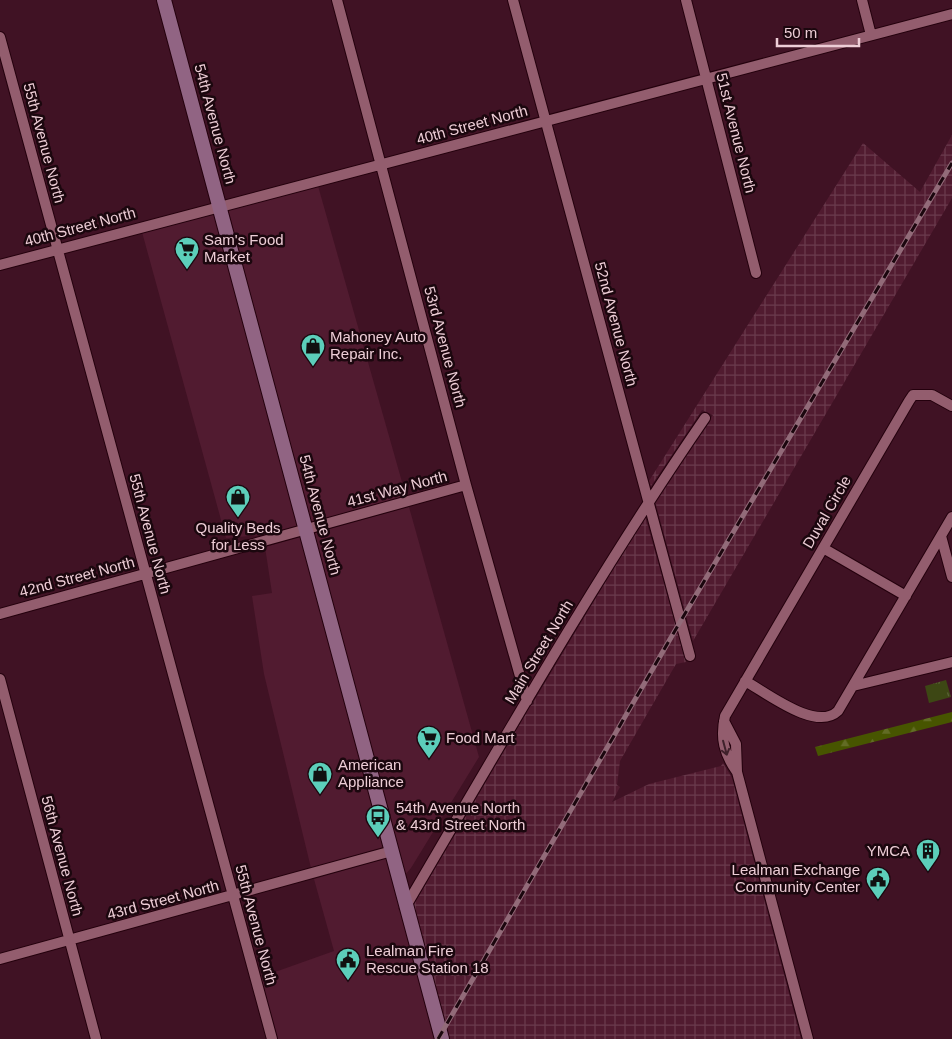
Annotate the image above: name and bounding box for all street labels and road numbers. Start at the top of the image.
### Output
street label: 54th Avenue North [191,62,240,186]
street label: 51st Avenue North [713,71,760,195]
street label: 55th Avenue North [20,81,69,205]
street label: 40th Street North [414,102,529,148]
street label: 40th Street North [22,204,137,250]
street label: 52nd Avenue North [592,260,641,388]
street label: 53rd Avenue North [421,284,470,409]
street label: 54th Avenue North [296,453,345,577]
street label: 41st Way North [345,467,449,510]
street label: 55th Avenue North [126,472,175,596]
street label: Duval Circle [799,472,854,551]
street label: 42nd Street North [17,553,136,600]
street label: Main Street North [501,597,576,706]
street label: 56th Avenue North [38,794,87,918]
street label: 55th Avenue North [232,863,281,987]
street label: 43rd Street North [105,876,221,923]

